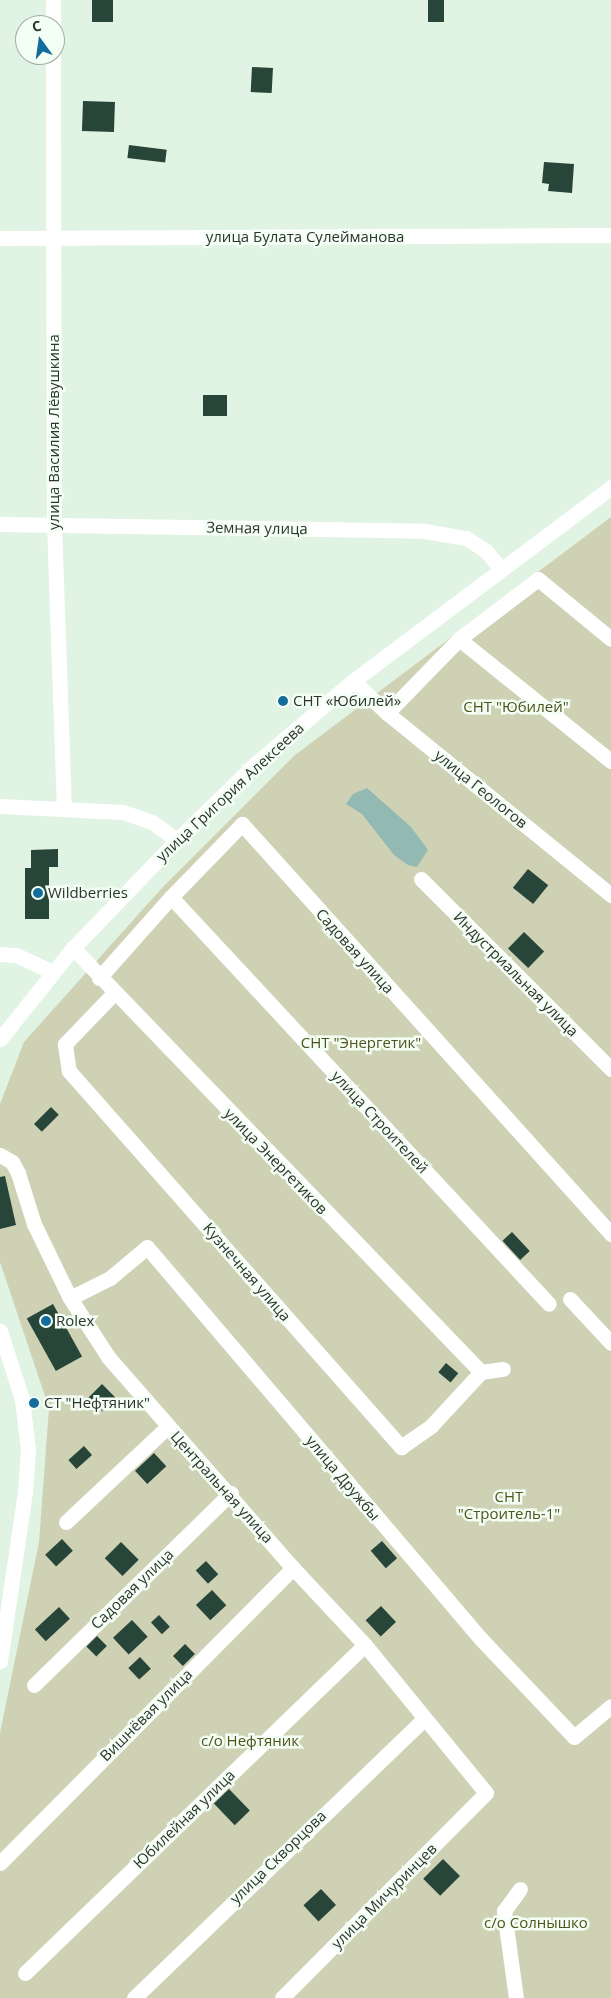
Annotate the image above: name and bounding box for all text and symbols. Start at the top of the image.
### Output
north arrow [15,15,65,65]
text: С [30,16,43,36]
street label: улица Булата Сулейманова [206,228,404,246]
street label: улица Василия Лёвушкина [45,334,63,530]
street label: Земная улица [206,518,308,538]
place label: СНТ «Юбилей» [293,692,401,710]
marker: СНТ «Юбилей» [277,695,289,707]
park label: СНТ "Юбилей" [463,698,569,716]
street label: улица Григория Алексеева [152,719,308,865]
street label: улица Геологов [431,746,531,832]
place label: Wildberries [48,884,128,902]
marker: Wildberries [32,887,44,899]
street label: Садовая улица [312,905,398,997]
street label: Индустриальная улица [450,908,582,1040]
park label: СНТ "Энергетик" [301,1034,421,1052]
street label: улица Строителей [328,1067,432,1177]
street label: улица Энергетиков [221,1104,331,1218]
street label: Кузнечная улица [199,1219,295,1325]
place label: Rolex [56,1312,94,1330]
marker: Rolex [40,1315,52,1327]
place label: СТ "Нефтяник" [44,1394,150,1412]
marker: СТ "Нефтяник" [28,1397,40,1409]
street label: Центральная улица [167,1427,277,1547]
street label: улица Дружбы [302,1432,384,1524]
park label: СНТ "Строитель-1" [458,1487,560,1522]
street label: Садовая улица [87,1545,177,1633]
street label: Вишнёвая улица [96,1665,196,1765]
park label: с/о Нефтяник [201,1732,299,1750]
street label: Юбилейная улица [130,1766,238,1872]
street label: улица Скворцова [226,1807,330,1907]
street label: улица Мичуринцев [328,1840,440,1952]
park label: с/о Солнышко [484,1914,588,1932]

